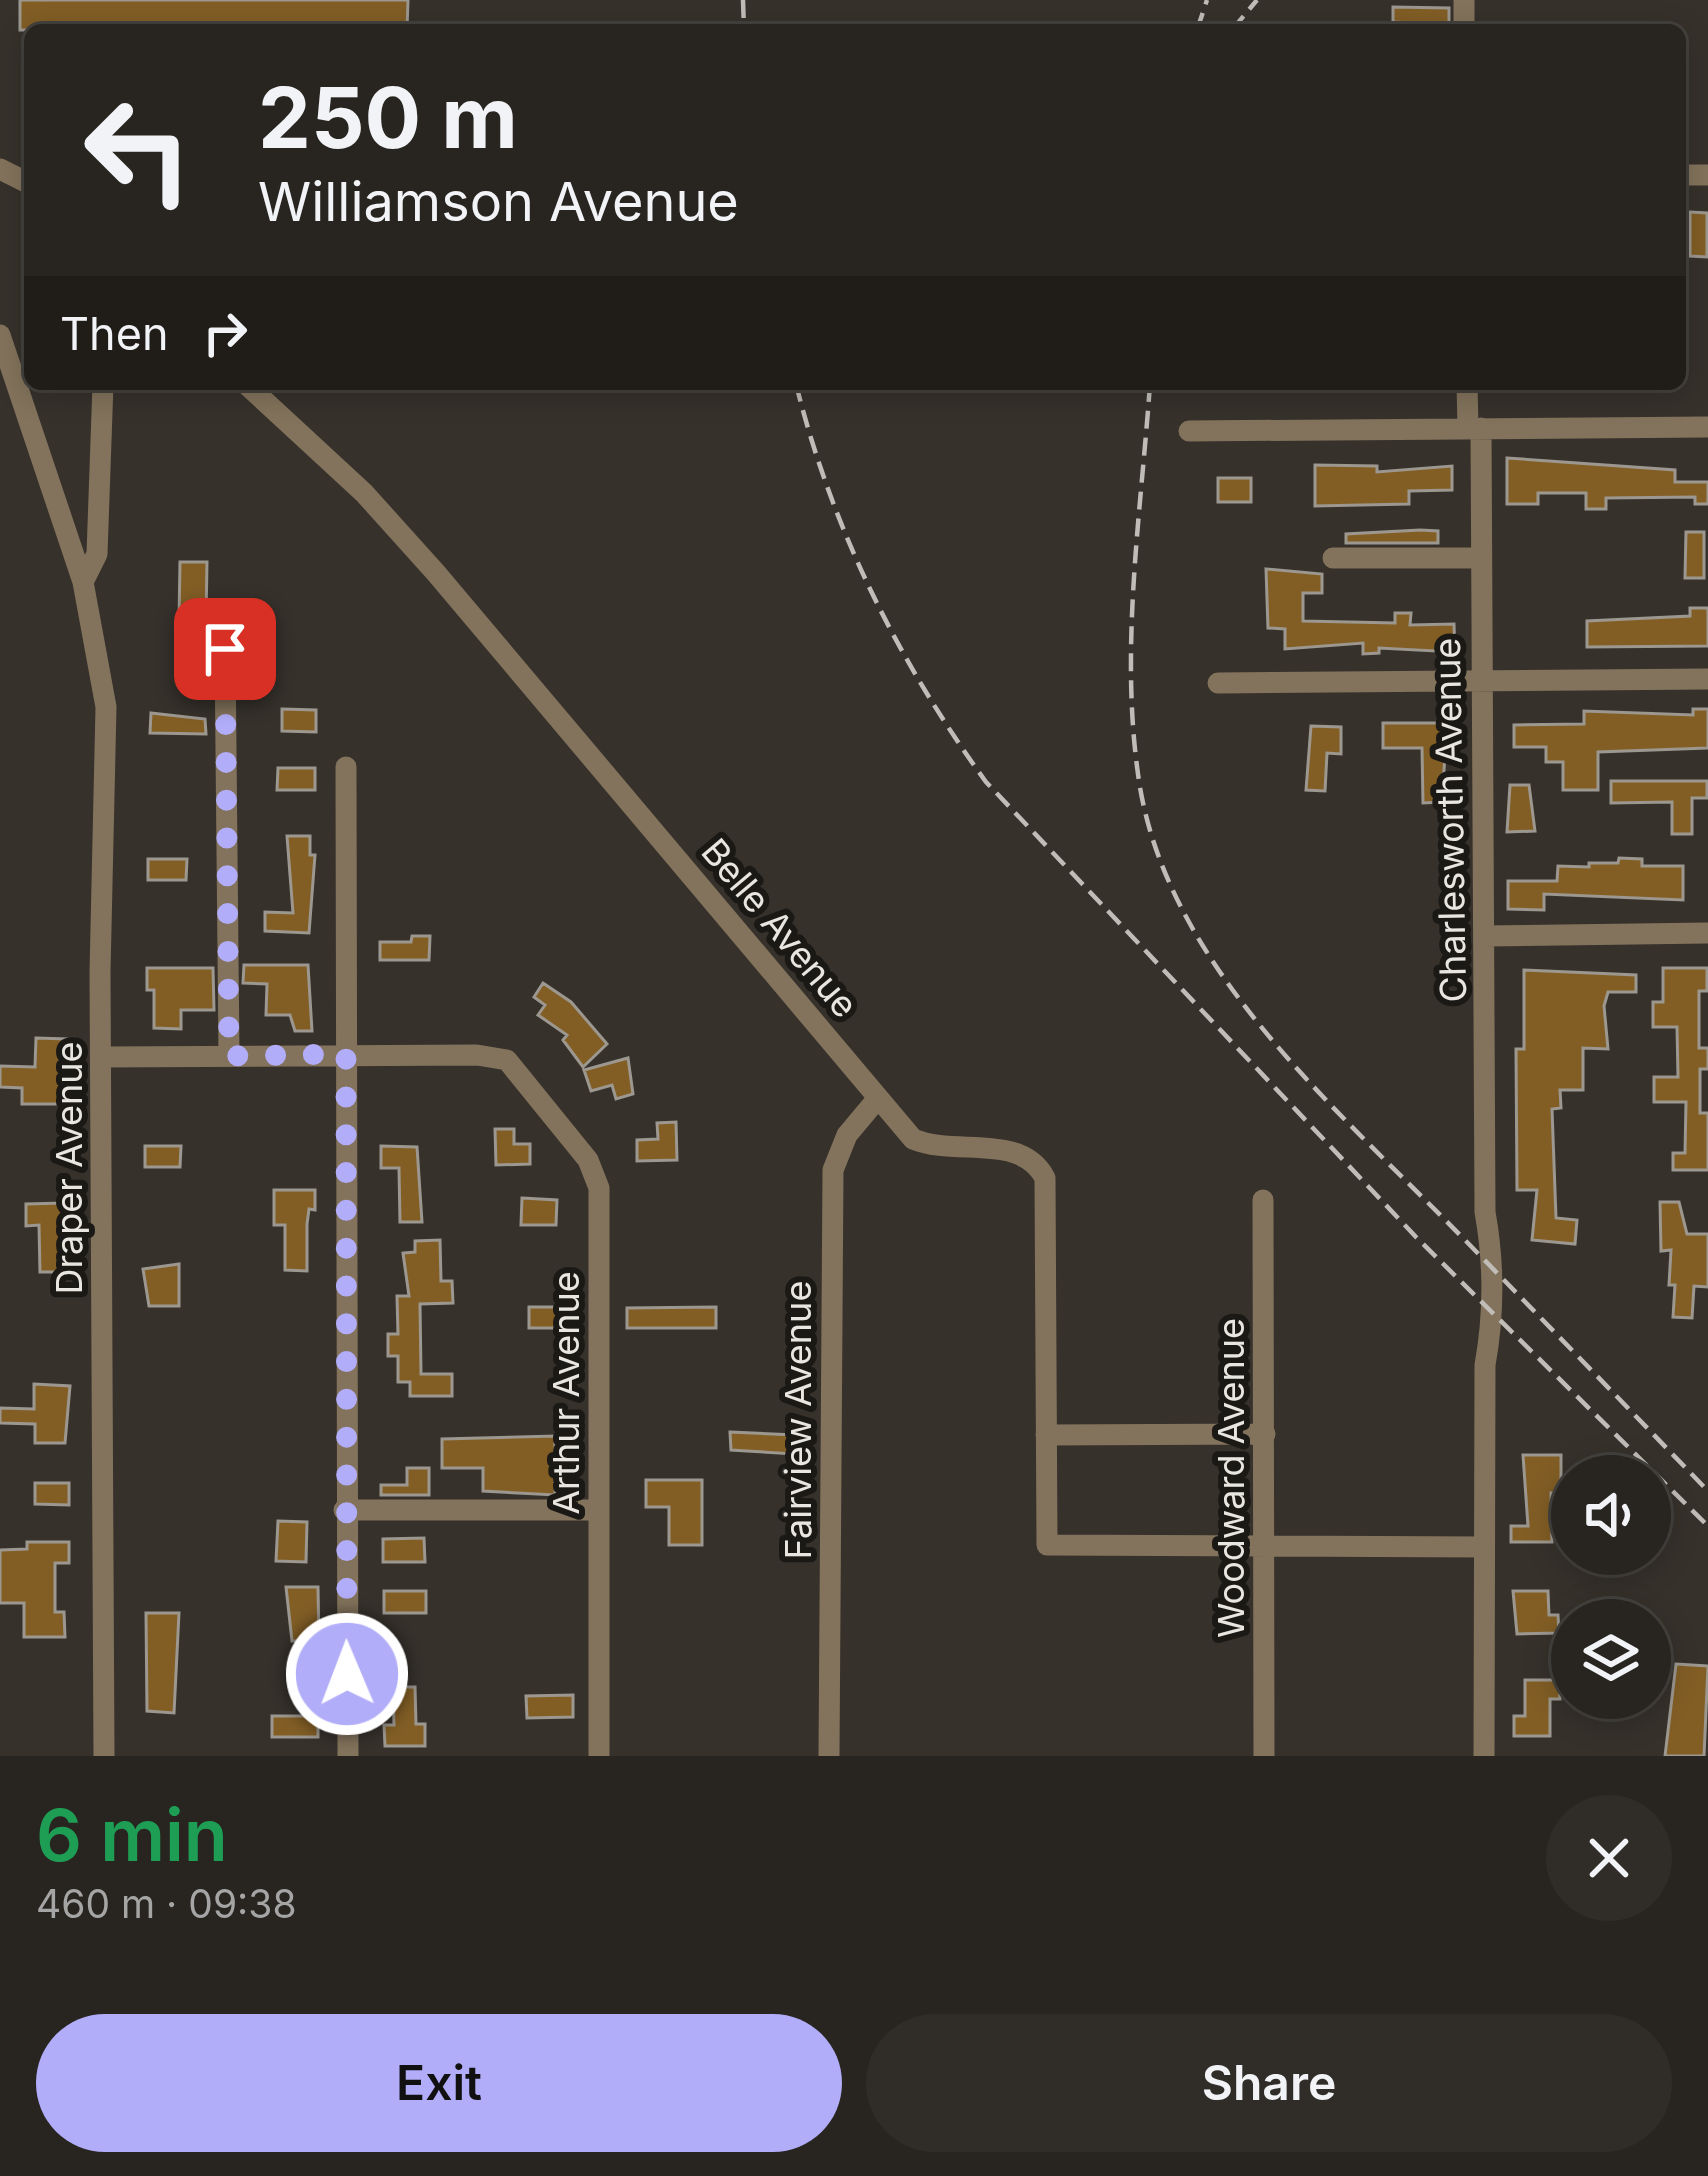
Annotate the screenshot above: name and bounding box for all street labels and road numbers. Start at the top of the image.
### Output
street label: Charlesworth Avenue [1425,637,1475,1003]
street label: Belle Avenue [693,830,867,1026]
street label: Draper Avenue [47,1042,91,1294]
street label: Arthur Avenue [544,1271,588,1515]
street label: Fairview Avenue [776,1281,820,1559]
street label: Woodward Avenue [1209,1318,1253,1638]

